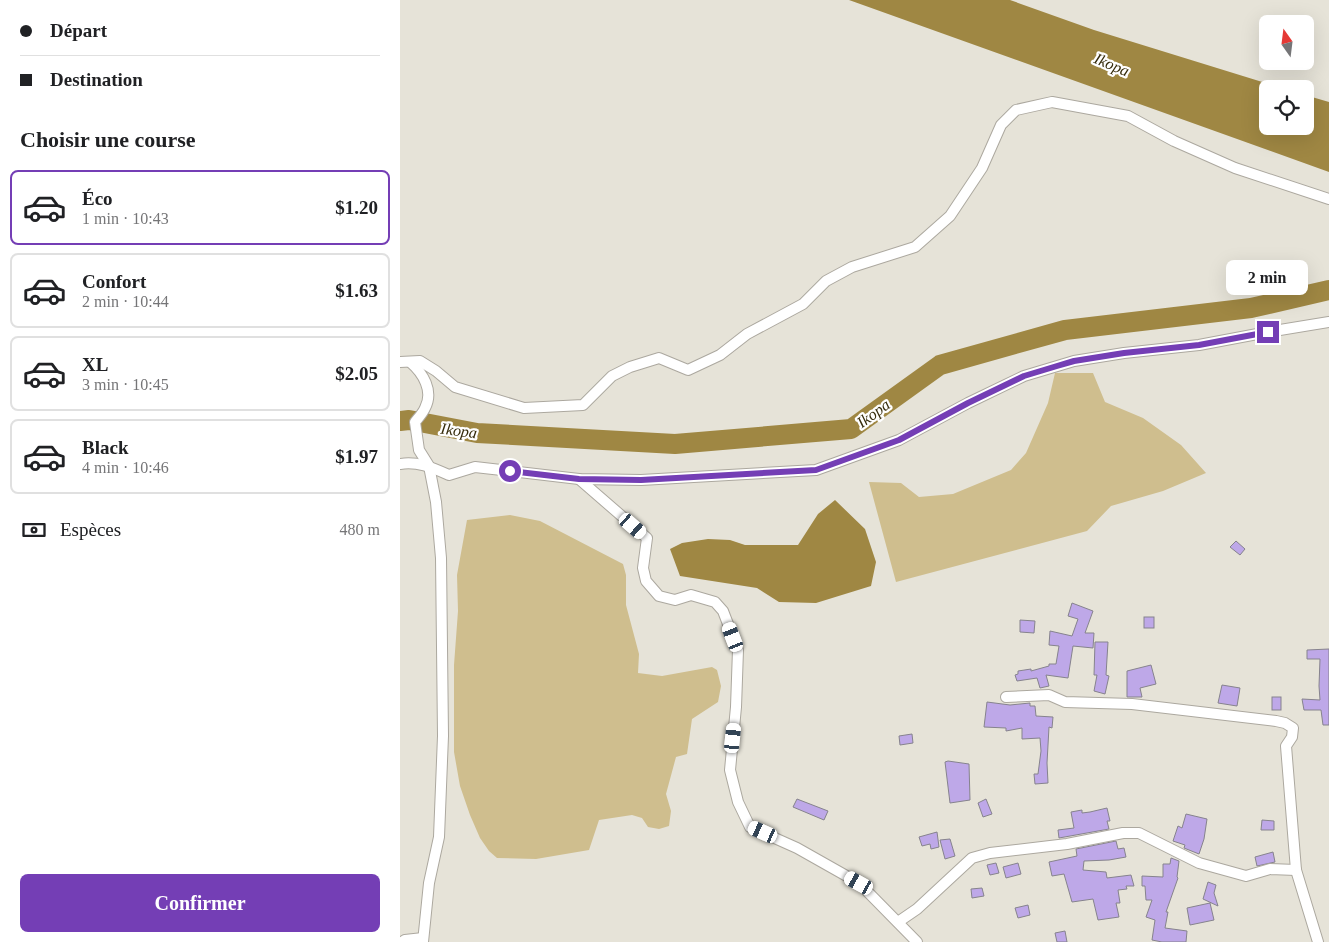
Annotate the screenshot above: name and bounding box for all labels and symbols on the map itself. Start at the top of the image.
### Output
north arrow [1259,15,1314,70]
water label: Ikopa [1090,49,1132,80]
callout: 2 min [1227,260,1309,294]
route end [1257,321,1279,343]
water label: Ikopa [853,396,894,432]
water label: Ikopa [439,419,478,442]
route start [499,460,521,482]
car [616,510,649,542]
car [720,620,745,654]
car [723,722,742,754]
car [746,819,779,845]
car [842,869,875,897]

